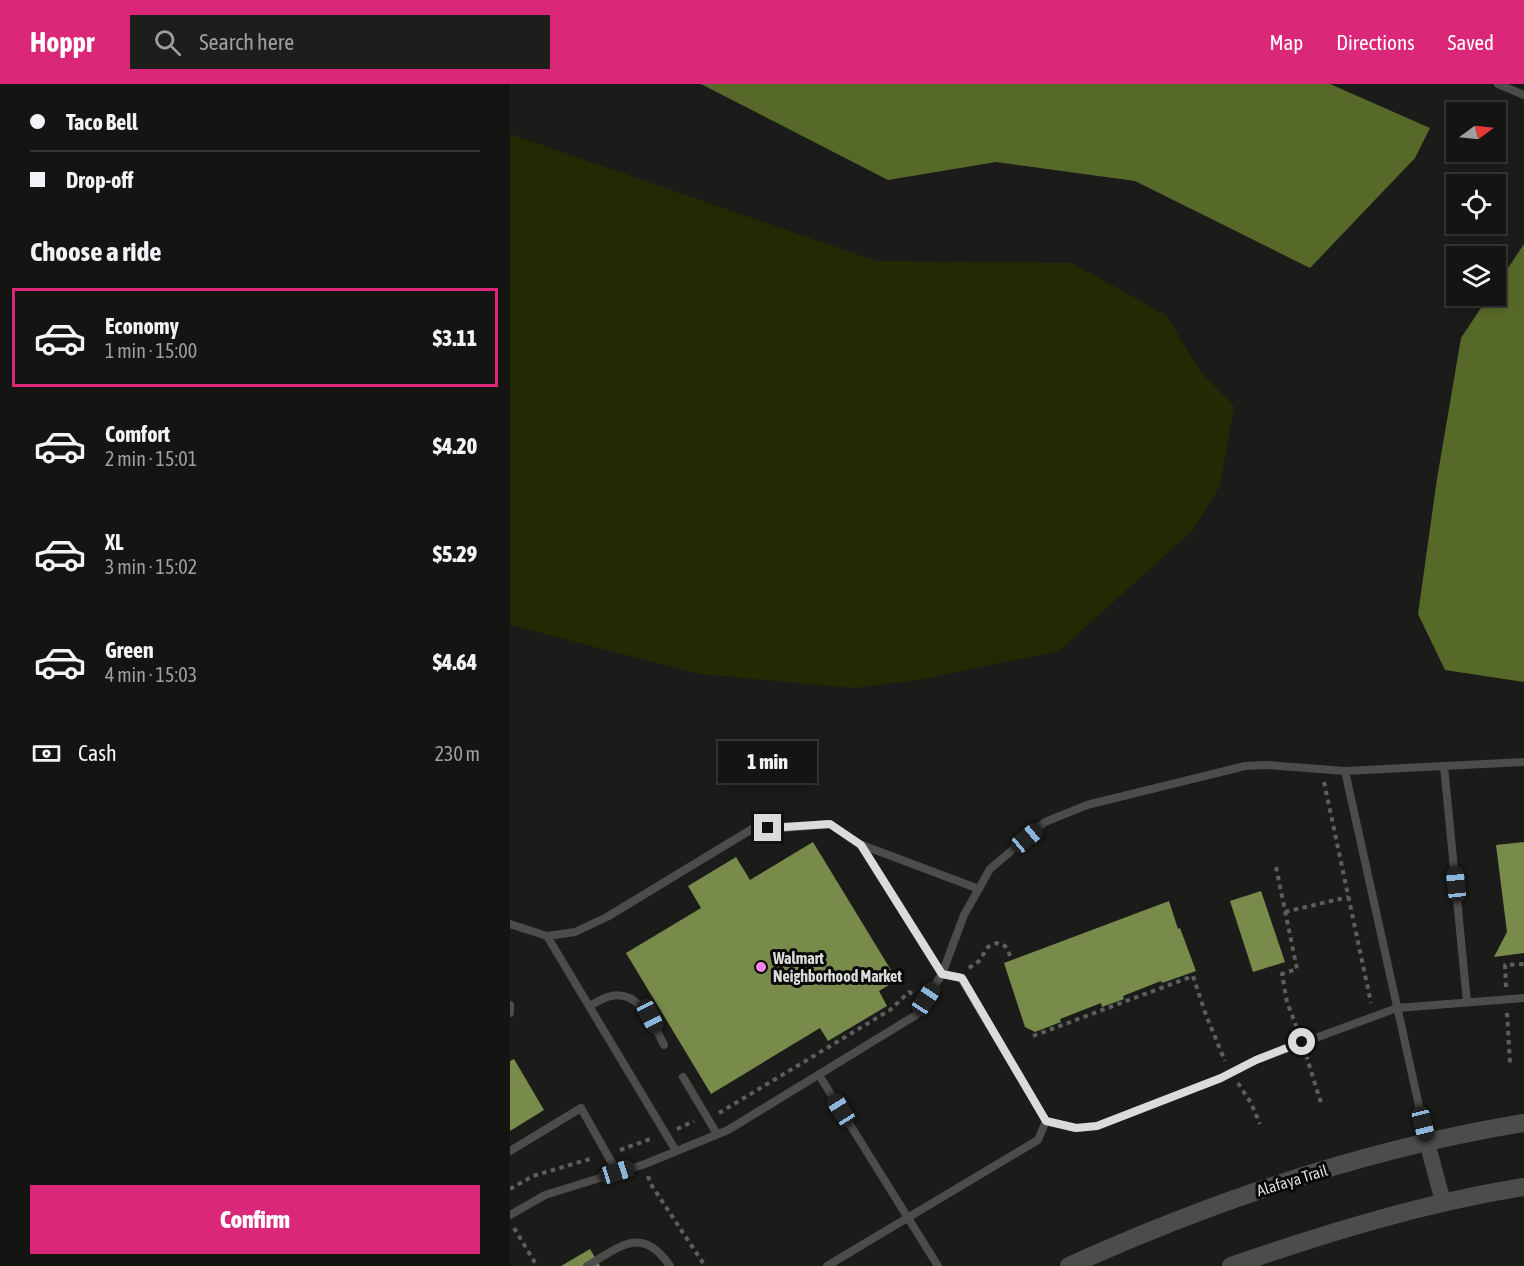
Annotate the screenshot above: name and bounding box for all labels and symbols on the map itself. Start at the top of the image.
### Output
north arrow [1446,102,1506,162]
callout: 1 min [718,741,818,783]
route end [754,814,781,841]
car [1007,820,1047,856]
car [1445,865,1467,903]
place label: Walmart Neighborhood Market [772,949,902,985]
marker: Walmart Neighborhood Market [754,960,768,974]
car [909,979,943,1019]
car [634,996,666,1036]
route start [1288,1028,1315,1055]
car [824,1090,858,1130]
car [1410,1104,1436,1144]
car [597,1158,637,1186]
street label: Alafaya Trail [1254,1160,1331,1200]

